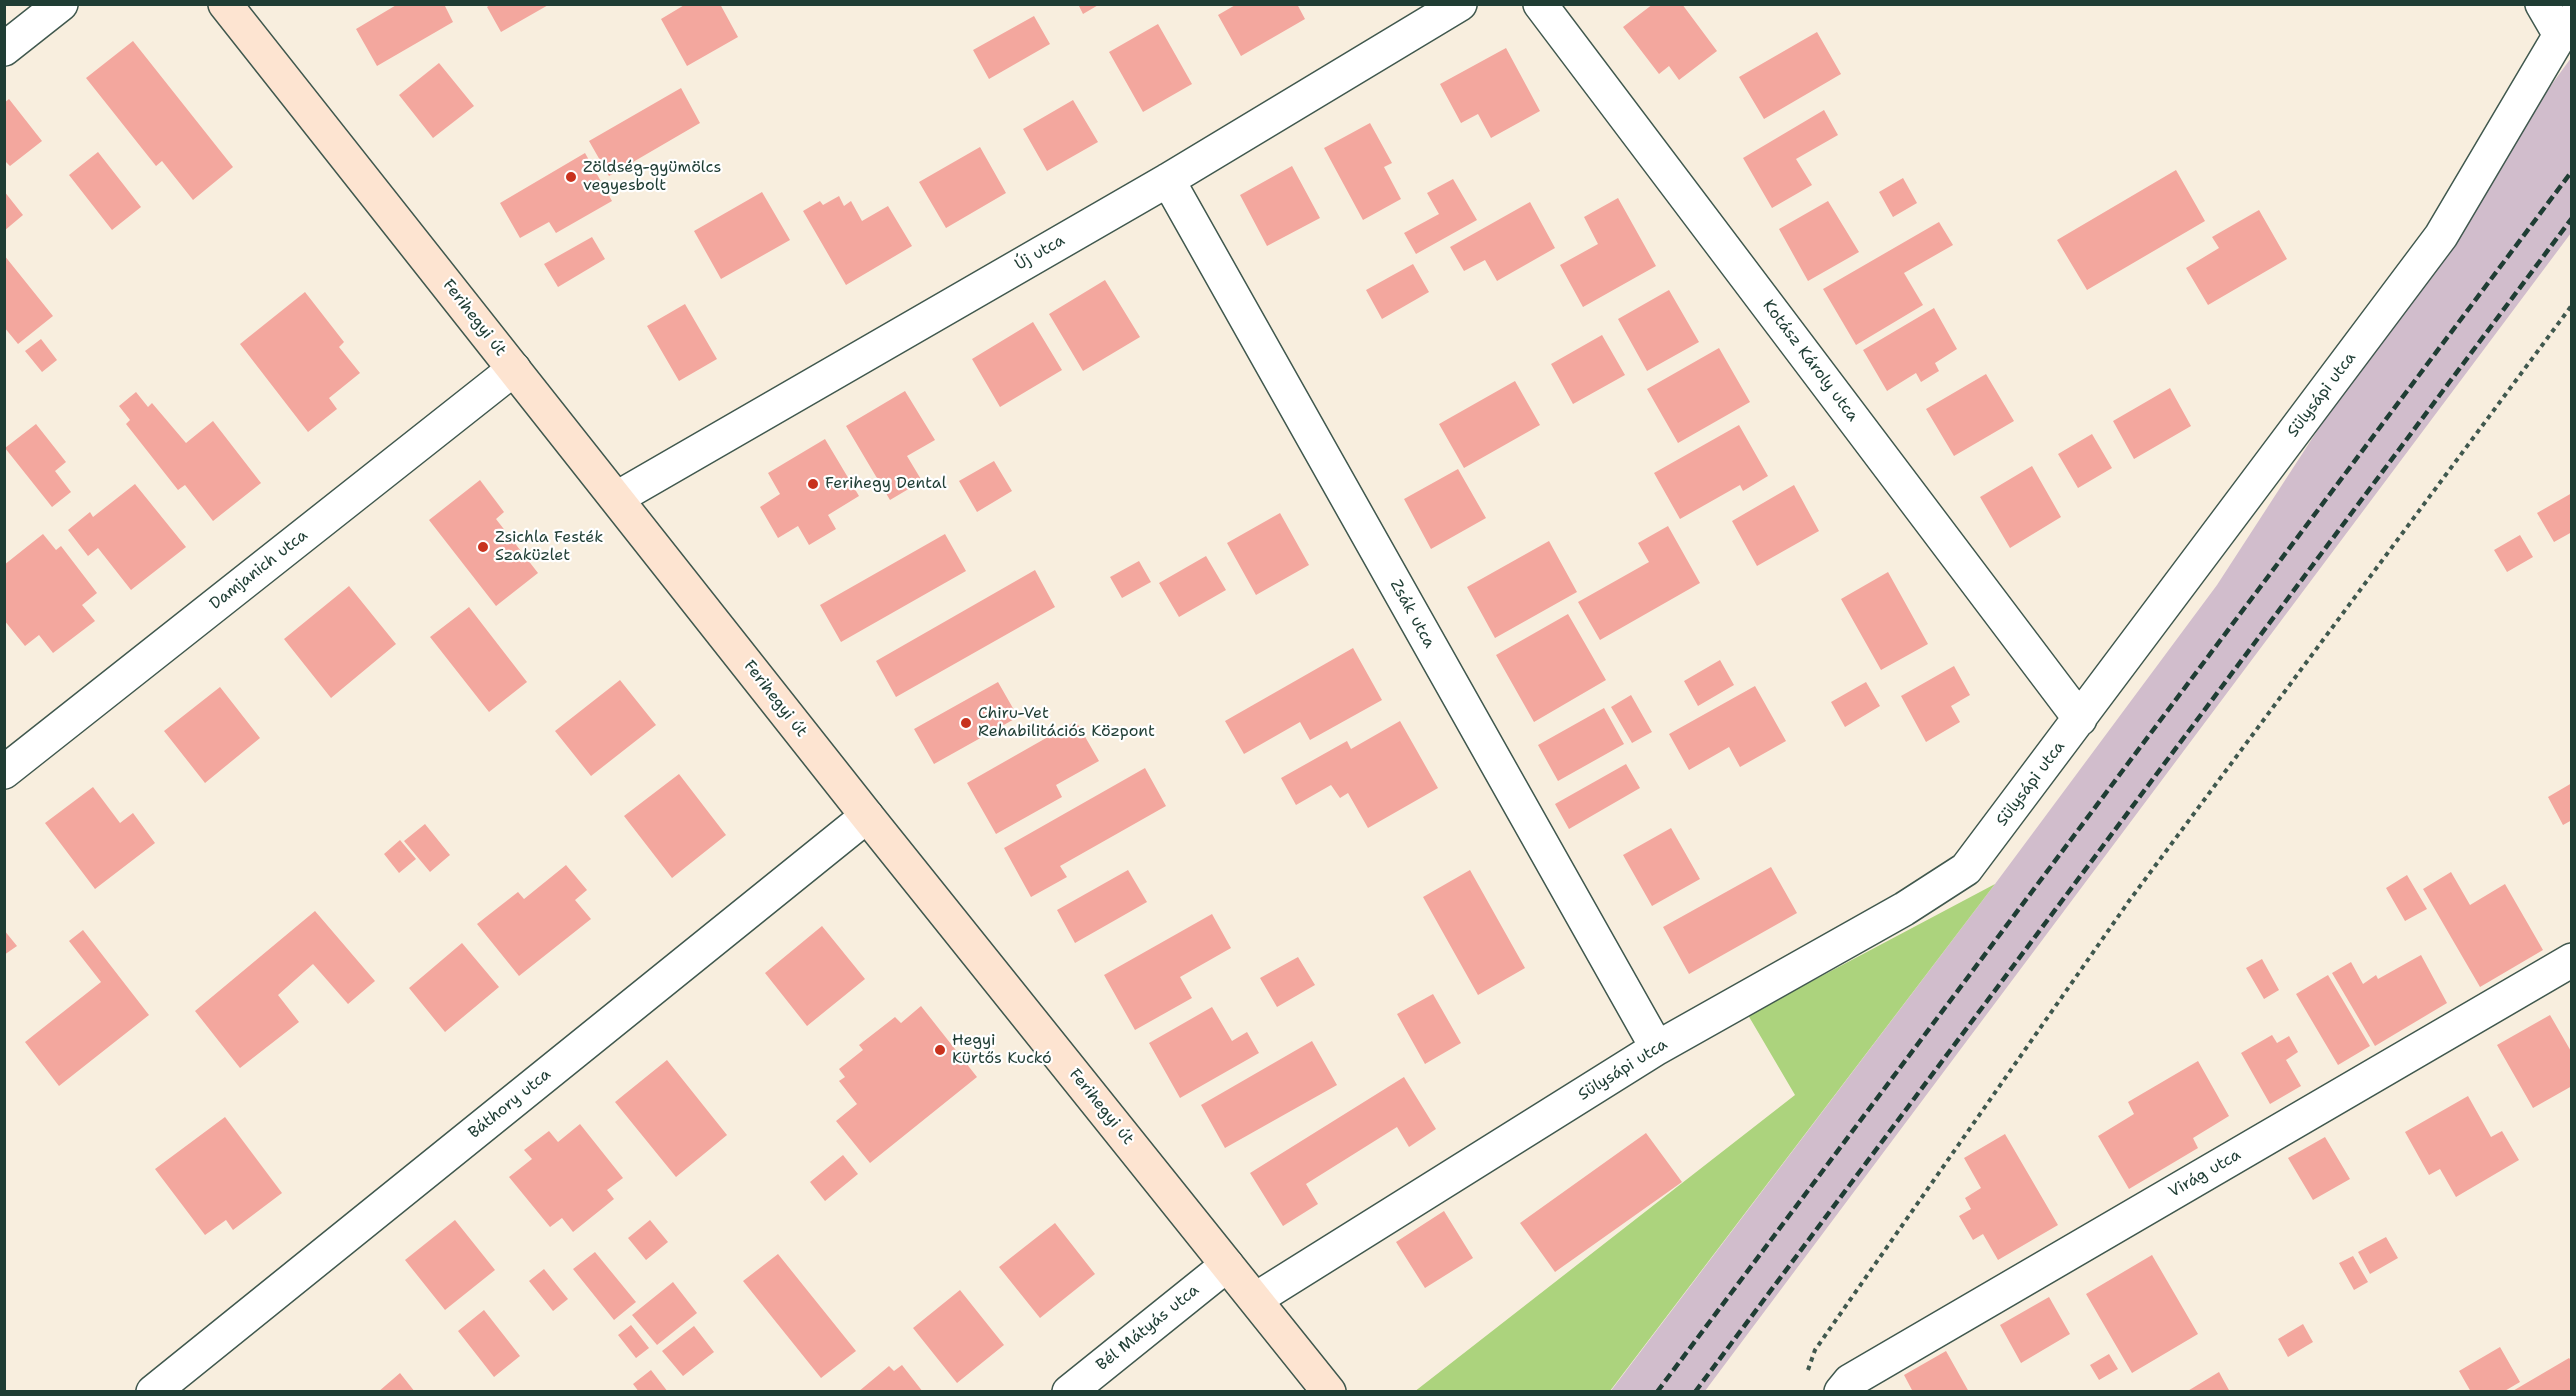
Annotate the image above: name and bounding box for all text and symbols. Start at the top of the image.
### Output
place label: Zöldség-gyümölcs vegyesbolt [583,158,721,196]
marker: Zöldség-gyümölcs vegyesbolt [564,170,578,184]
street label: Új utca [1012,231,1068,275]
street label: Ferihegyi út [438,276,510,360]
street label: Kotász Károly utca [1758,297,1862,425]
street label: Sülysápi utca [2284,349,2360,441]
place label: Ferihegy Dental [825,474,947,494]
marker: Ferihegy Dental [806,477,820,491]
street label: Damjanich utca [206,526,312,614]
place label: Zsichla Festék Szaküzlet [495,528,603,566]
marker: Zsichla Festék Szaküzlet [476,540,490,554]
street label: Zsák utca [1385,576,1439,652]
street label: Ferihegyi út [739,657,811,741]
place label: Chiru-Vet Rehabilitációs Központ [978,704,1155,742]
marker: Chiru-Vet Rehabilitációs Központ [959,716,973,730]
street label: Sülysápi utca [1993,738,2069,830]
place label: Hegyi Kürtős Kuckó [952,1031,1052,1069]
street label: Sülysápi utca [1575,1035,1671,1105]
marker: Hegyi Kürtős Kuckó [933,1043,947,1057]
street label: Báthory utca [465,1065,555,1143]
street label: Ferihegyi út [1065,1065,1137,1149]
street label: Virág utca [2166,1146,2244,1202]
street label: Bél Mátyás utca [1093,1281,1203,1375]

